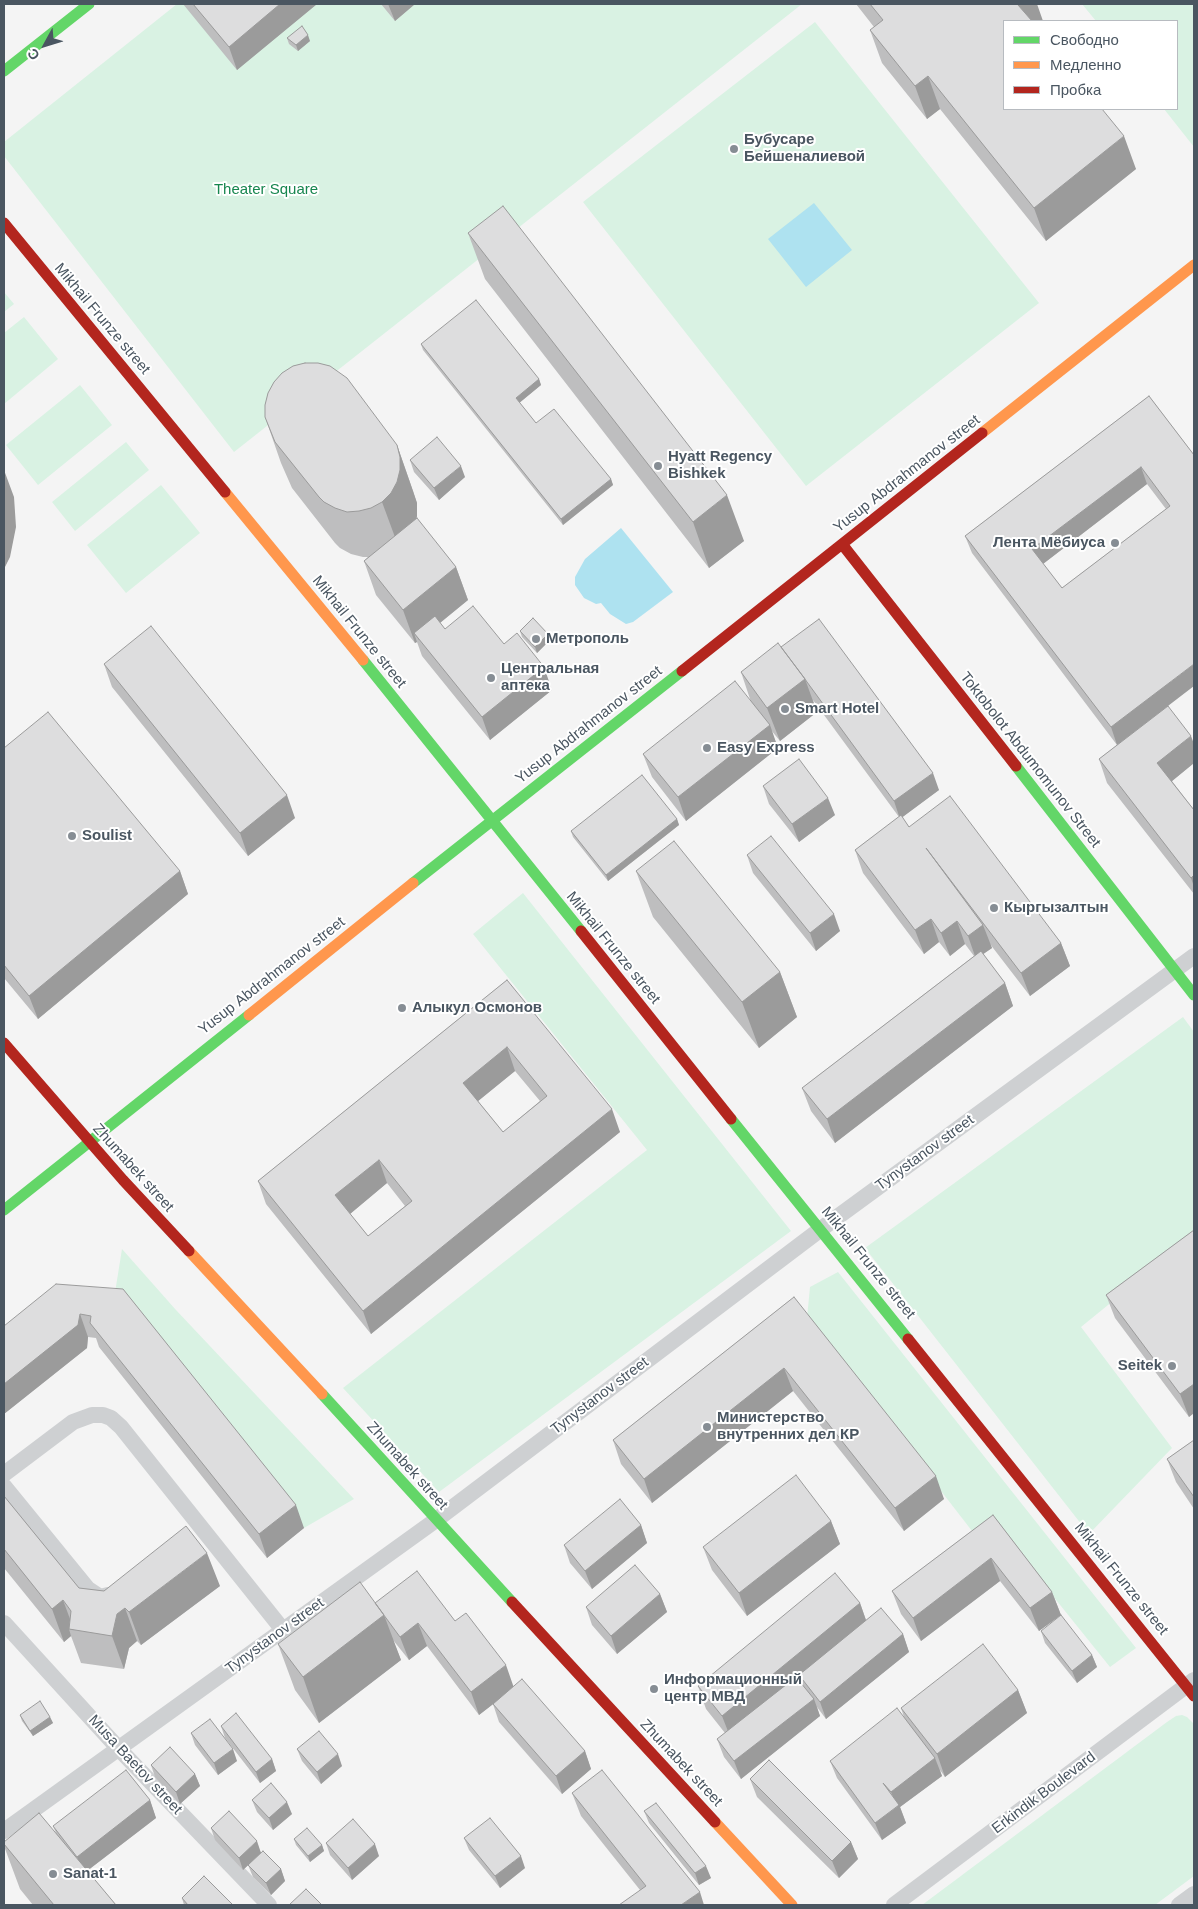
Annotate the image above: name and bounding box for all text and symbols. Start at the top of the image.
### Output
north arrow [20,20,70,70]
legend [1003,20,1178,110]
text: Свободно [1050,31,1119,48]
text: С [24,45,43,63]
text: Медленно [1050,56,1121,73]
text: Пробка [1050,81,1101,98]
place label: Бубусаре Бейшеналиевой [744,131,865,166]
marker: Бубусаре Бейшеналиевой [728,143,740,155]
park label: Theater Square [214,181,318,199]
street label: Mikhail Frunze street [50,260,154,378]
street label: Yusup Abdrahmanov street [830,411,984,537]
place label: Hyatt Regency Bishkek [668,448,772,483]
marker: Hyatt Regency Bishkek [652,460,664,472]
place label: Лента Мёбиуса [993,534,1105,552]
marker: Лента Мёбиуса [1109,537,1121,549]
street label: Mikhail Frunze street [308,572,410,692]
place label: Метрополь [546,630,629,648]
marker: Метрополь [530,633,542,645]
place label: Центральная аптека [501,660,599,695]
street label: Yusup Abdrahmanov street [512,662,666,788]
street label: Toktobolot Abdumomunov Street [956,669,1104,851]
marker: Центральная аптека [485,672,497,684]
place label: Smart Hotel [795,700,879,718]
marker: Smart Hotel [779,703,791,715]
place label: Easy Express [717,739,815,757]
marker: Easy Express [701,742,713,754]
place label: Soulist [82,827,132,845]
marker: Soulist [66,830,78,842]
street label: Mikhail Frunze street [562,888,664,1008]
place label: Кыргызалтын [1004,899,1109,917]
marker: Кыргызалтын [988,902,1000,914]
street label: Yusup Abdrahmanov street [195,913,349,1039]
place label: Алыкул Осмонов [412,999,542,1017]
marker: Алыкул Осмонов [396,1002,408,1014]
street label: Tynystanov street [872,1111,978,1195]
street label: Zhumabek street [89,1120,177,1216]
street label: Mikhail Frunze street [817,1203,919,1323]
street label: Tynystanov street [548,1353,652,1439]
place label: Seitek [1118,1357,1162,1375]
marker: Seitek [1166,1360,1178,1372]
place label: Министерство внутренних дел КР [717,1409,859,1444]
street label: Zhumabek street [363,1418,451,1514]
marker: Министерство внутренних дел КР [701,1421,713,1433]
street label: Mikhail Frunze street [1070,1519,1172,1639]
street label: Tynystanov street [222,1594,328,1678]
place label: Информационный центр МВД [664,1671,802,1706]
marker: Информационный центр МВД [648,1683,660,1695]
street label: Musa Baetov street [84,1712,186,1818]
street label: Zhumabek street [636,1716,726,1810]
street label: Erkindik Boulevard [989,1748,1099,1838]
place label: Sanat-1 [63,1865,117,1883]
marker: Sanat-1 [47,1868,59,1880]

